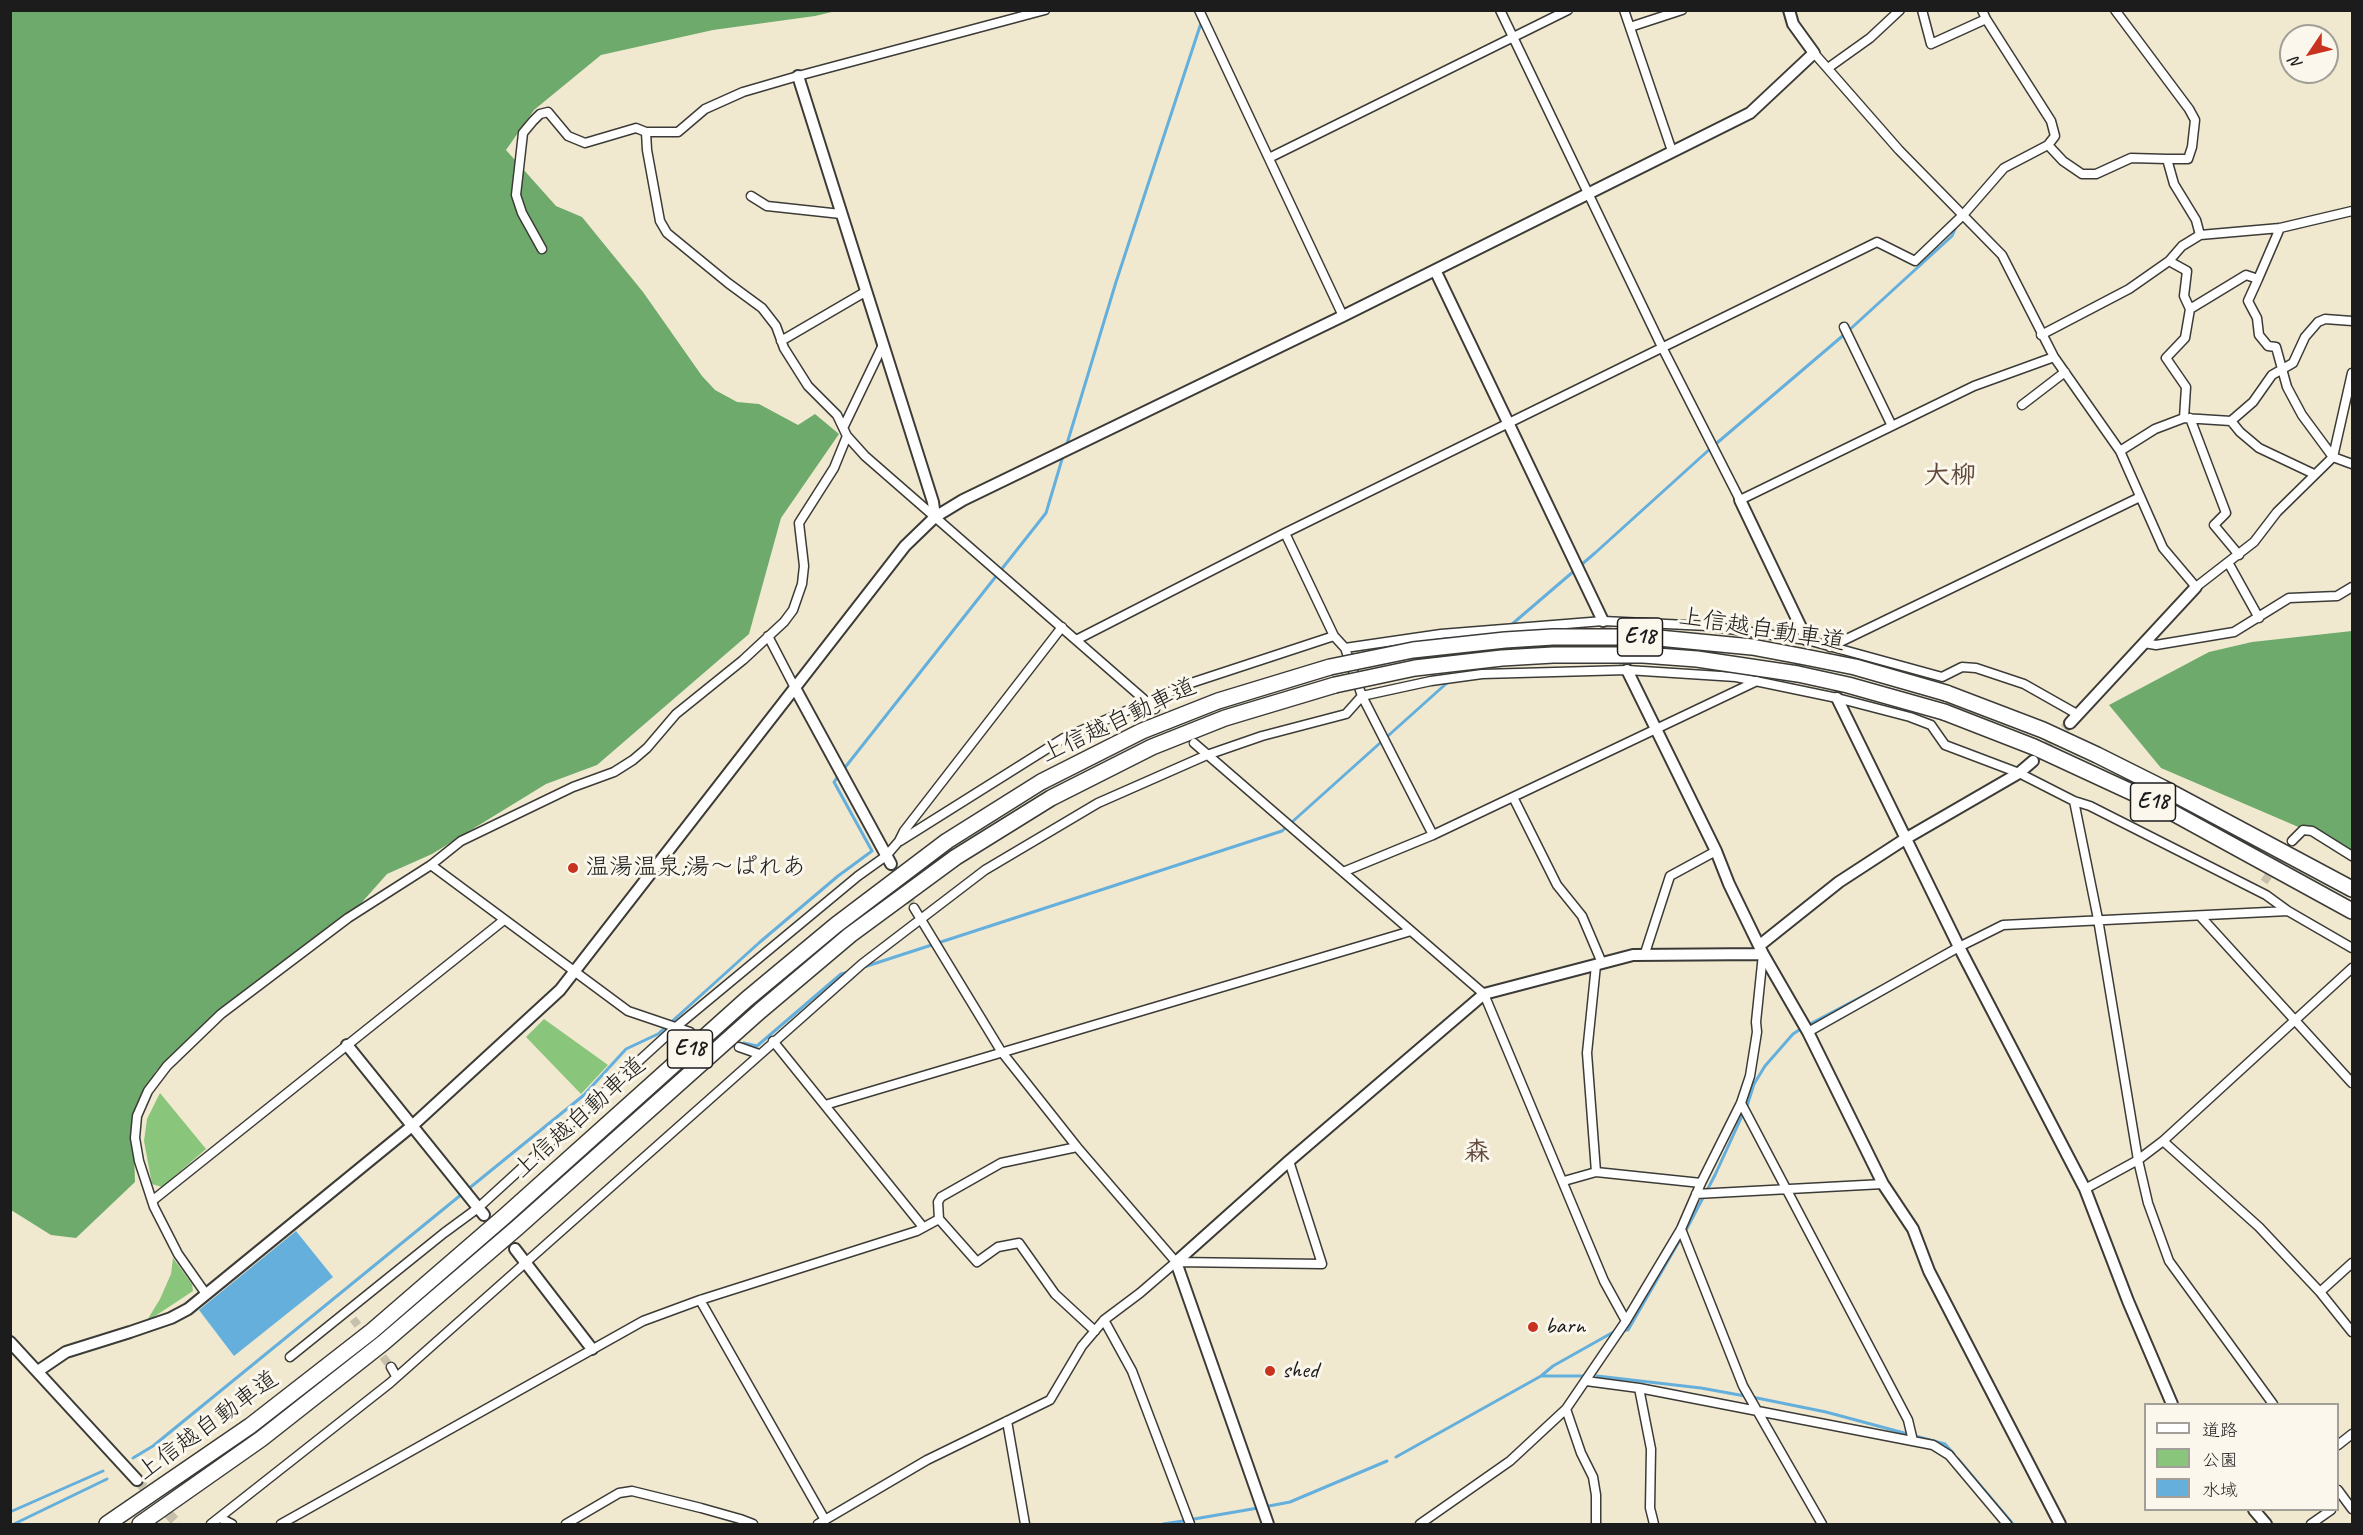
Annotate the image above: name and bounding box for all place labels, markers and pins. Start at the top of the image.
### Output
place label: 温湯温泉;湯〜ぱれあ [585,854,806,882]
marker: 温湯温泉;湯〜ぱれあ [566,861,580,875]
place label: barn [1545,1313,1585,1341]
marker: barn [1526,1320,1540,1334]
place label: shed [1282,1357,1318,1385]
marker: shed [1263,1364,1277,1378]

